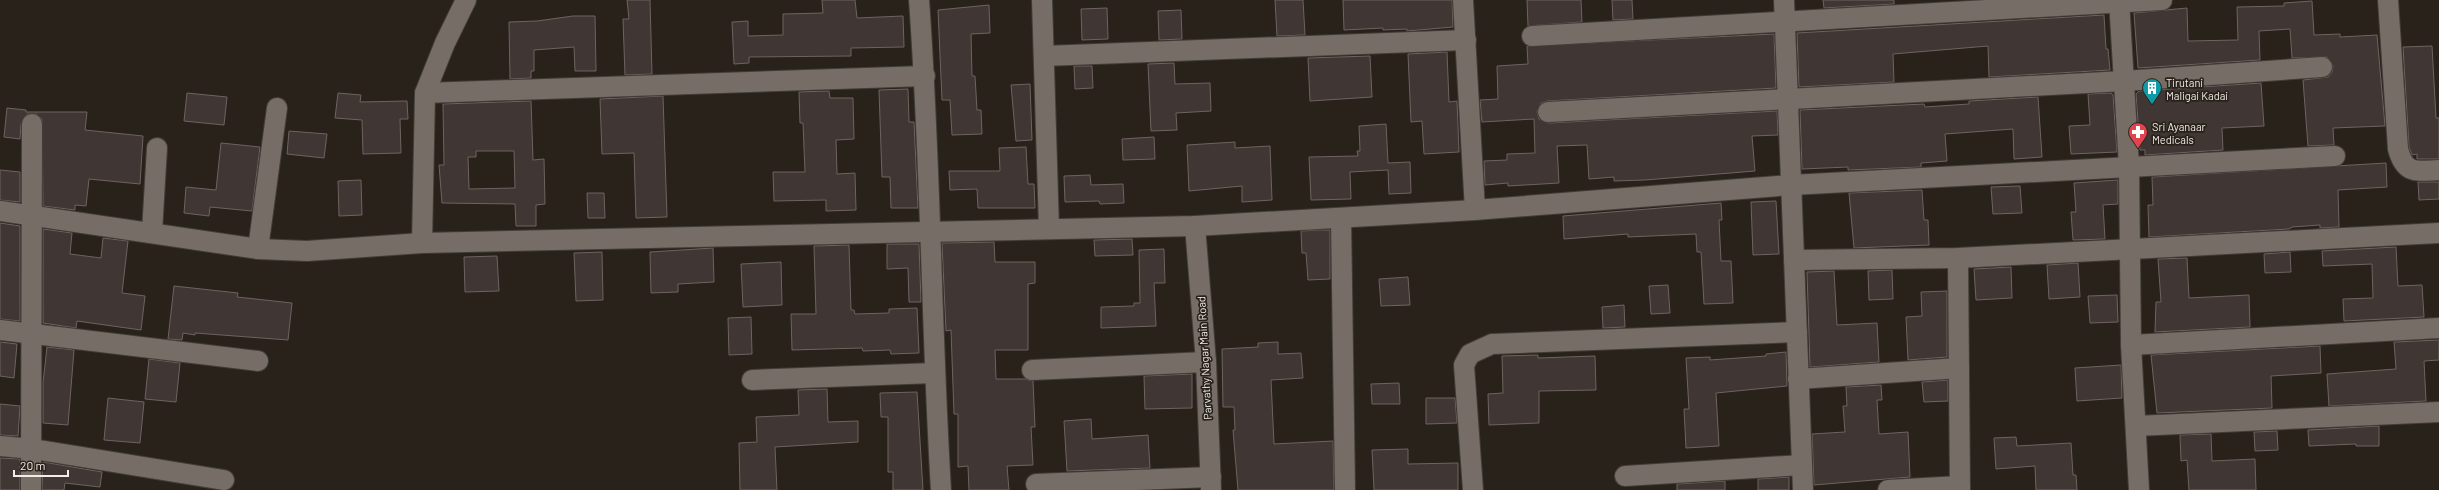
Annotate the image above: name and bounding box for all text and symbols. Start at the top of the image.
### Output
place label: Tirutani Maligai Kadai [2166,76,2228,102]
building icon: Tirutani Maligai Kadai [2141,77,2163,105]
place label: Sri Ayanaar Medicals [2152,120,2206,146]
pharmacy icon: Sri Ayanaar Medicals [2127,121,2149,149]
street label: Parvathy Nagar Main Road [1194,296,1214,420]
scale bar [14,452,68,478]
text: 20 m [20,458,46,472]

